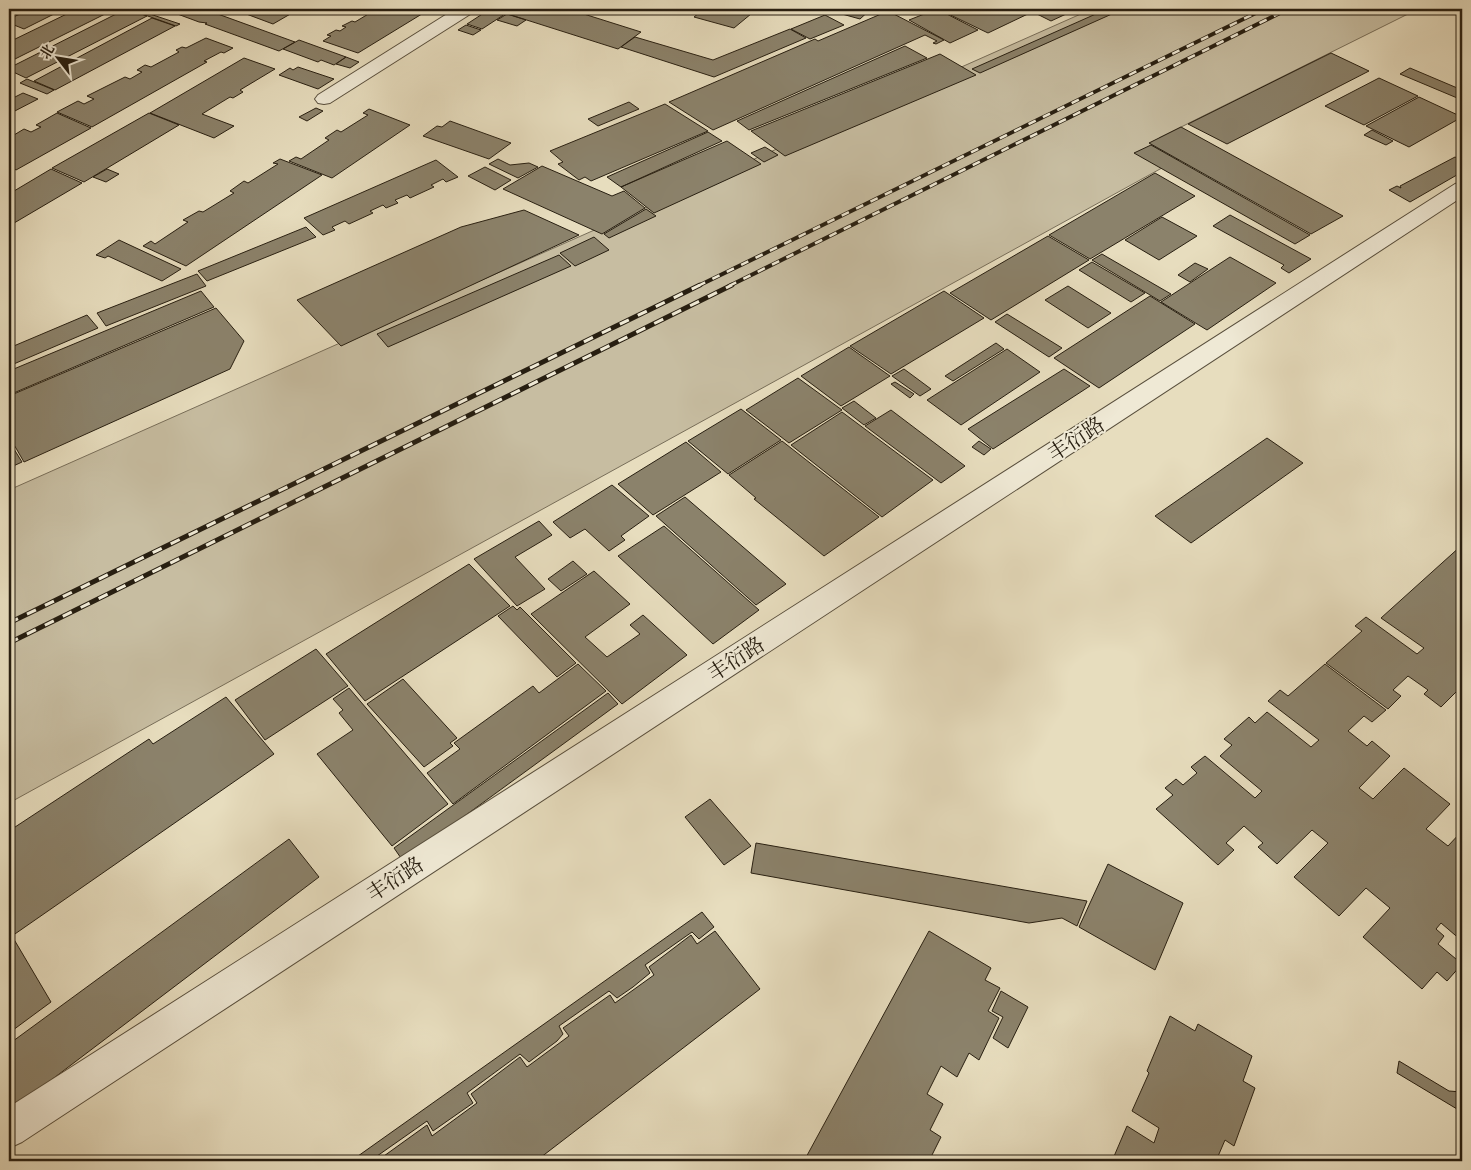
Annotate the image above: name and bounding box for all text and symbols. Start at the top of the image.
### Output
north arrow [32,32,82,82]
text: 北 [36,41,61,63]
street label: 丰衍路 [1043,411,1112,470]
street label: 丰衍路 [703,631,772,690]
street label: 丰衍路 [362,851,431,910]

